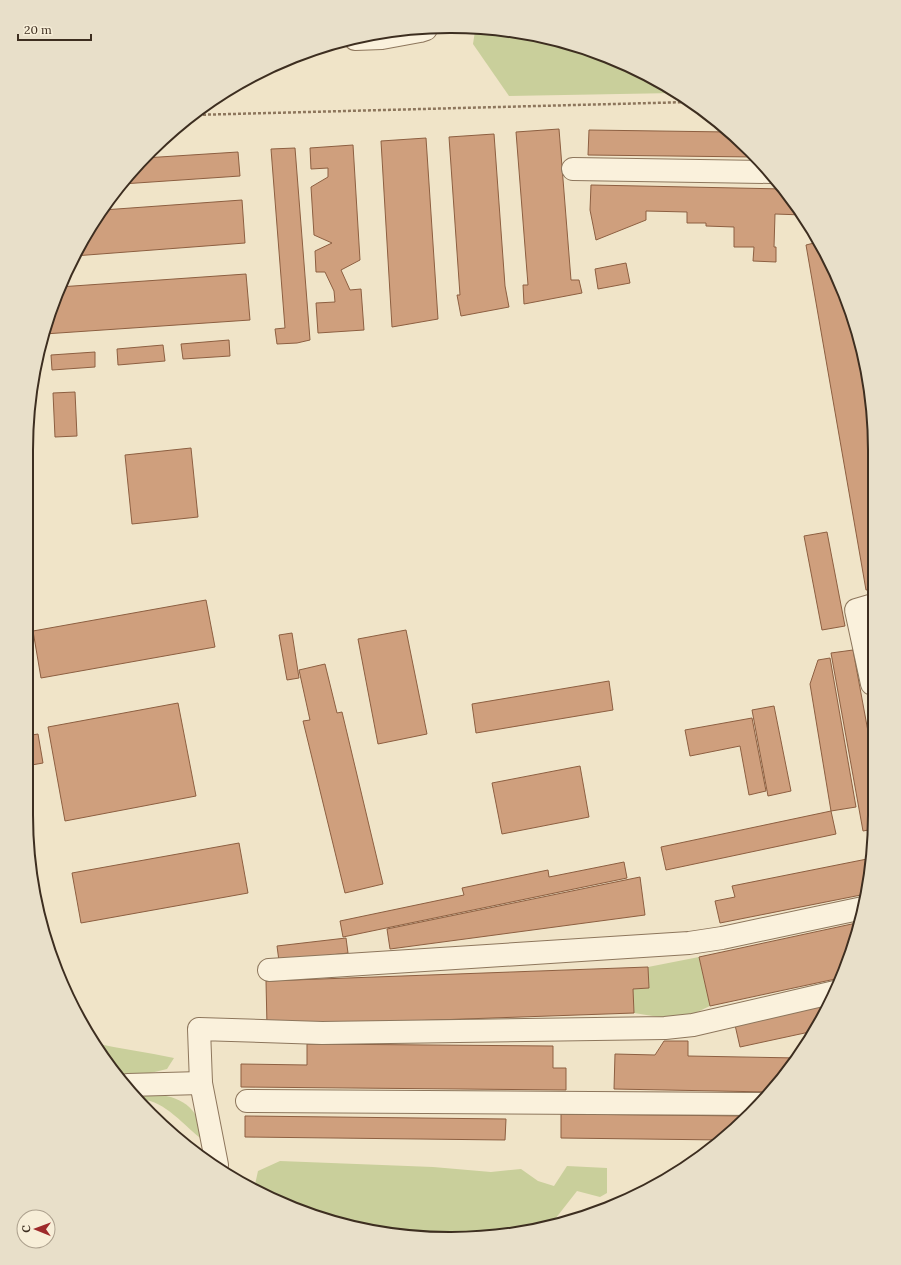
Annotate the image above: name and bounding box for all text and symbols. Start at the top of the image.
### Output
scale bar [18,16,91,42]
text: 20 m [24,22,52,37]
north arrow [16,1209,56,1249]
text: С [19,1224,33,1233]

